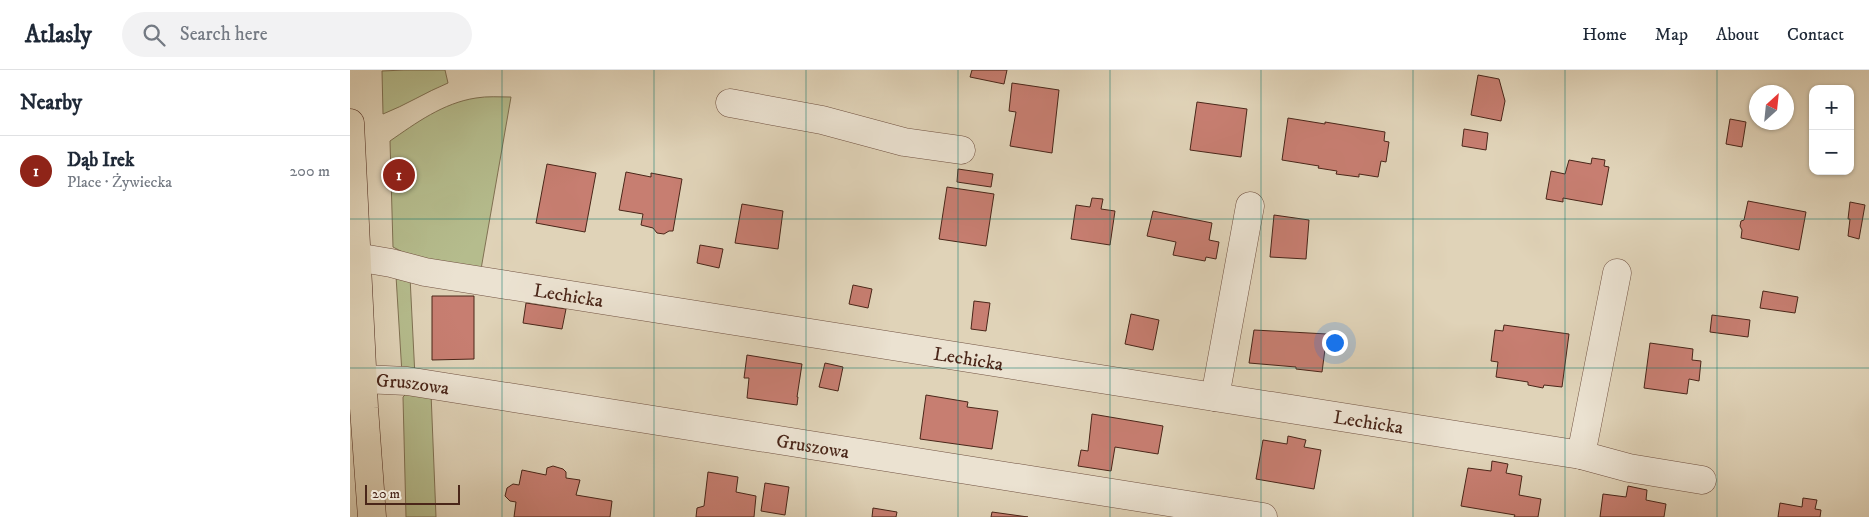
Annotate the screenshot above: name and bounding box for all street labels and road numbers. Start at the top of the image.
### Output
street label: Lechicka [532,279,605,313]
street label: Lechicka [932,343,1005,376]
street label: Gruszowa [376,370,451,401]
street label: Lechicka [1332,406,1405,440]
street label: Gruszowa [774,430,851,464]

